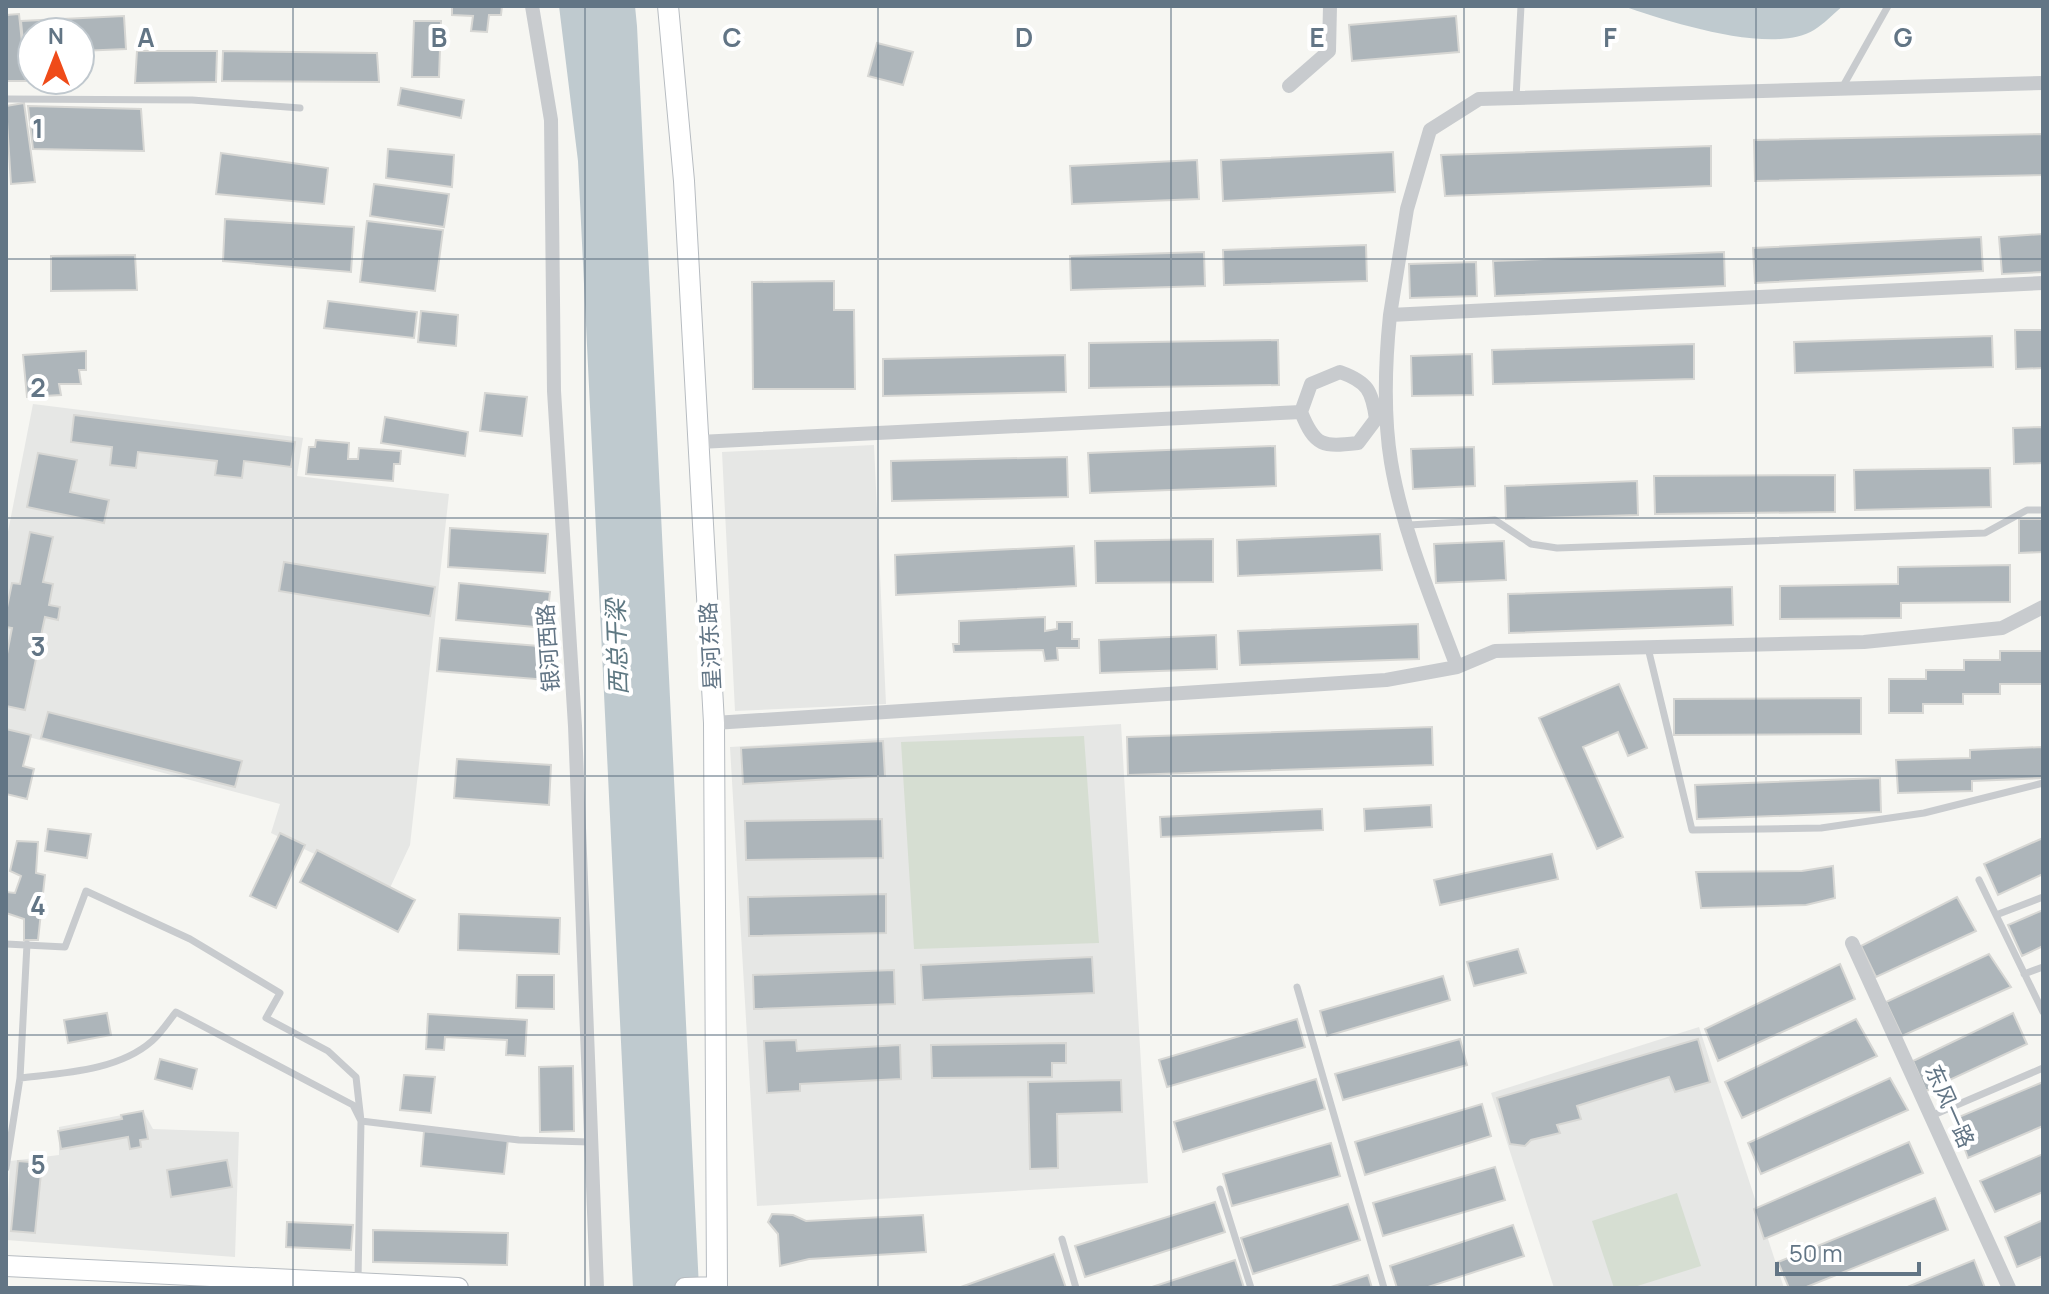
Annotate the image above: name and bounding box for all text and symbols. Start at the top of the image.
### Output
north arrow [16,16,96,96]
text: A [137,19,155,55]
text: B [431,19,447,55]
text: C [722,19,742,55]
text: D [1015,19,1033,55]
text: E [1309,19,1325,55]
text: F [1603,19,1617,55]
text: G [1893,19,1913,55]
text: N [48,21,64,51]
text: 1 [32,110,44,146]
text: 2 [30,369,46,405]
water label: 西总干梁 [598,596,634,696]
street label: 星河东路 [693,601,727,691]
street label: 银河西路 [530,603,566,693]
text: 3 [30,628,46,664]
text: 4 [30,887,46,923]
street label: 东风一路 [1918,1060,1982,1152]
text: 5 [30,1146,46,1182]
scale bar [1777,1226,1919,1276]
text: 50 m [1789,1236,1843,1269]

